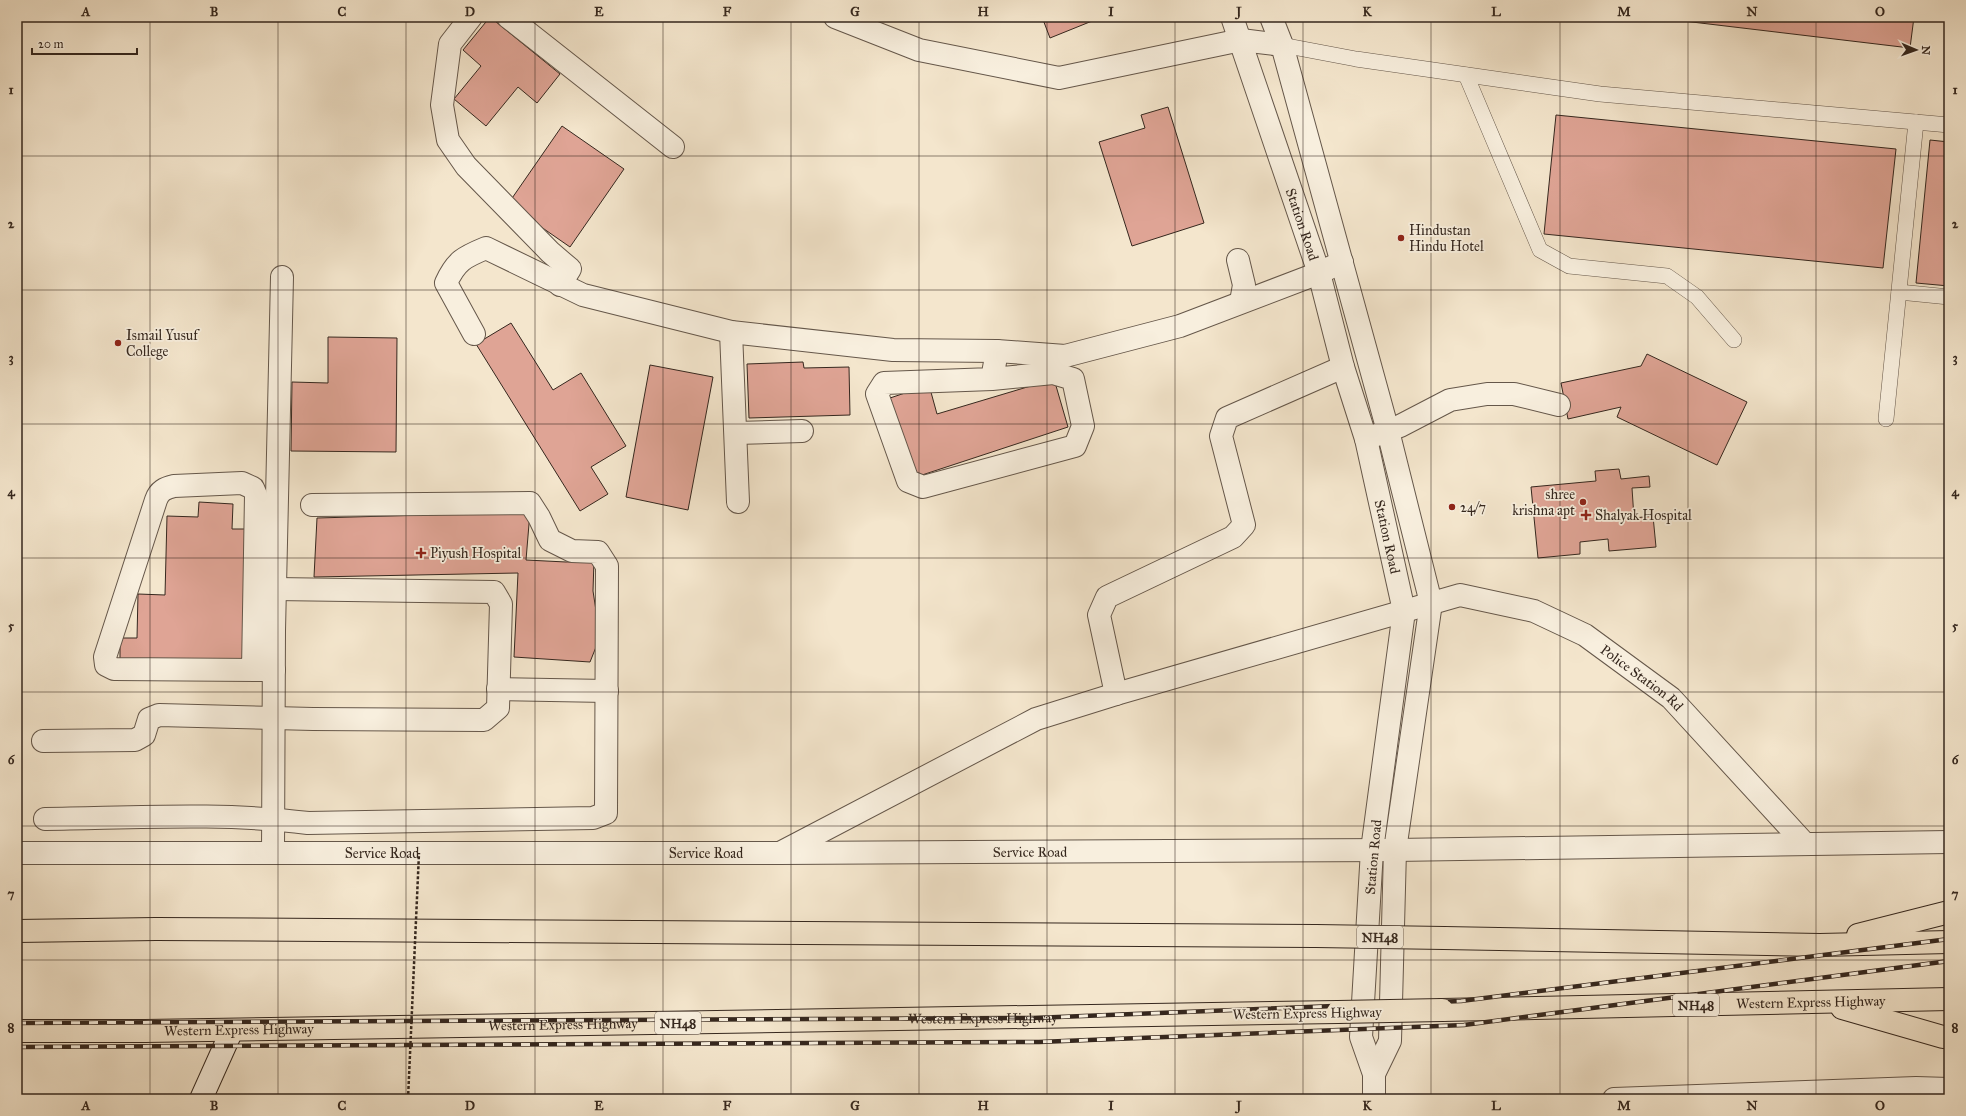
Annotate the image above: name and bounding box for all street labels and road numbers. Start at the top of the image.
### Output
street label: Station Road [1282,186,1322,263]
street label: Station Road [1371,498,1404,575]
street label: Police Station Rd [1597,641,1687,715]
street label: Station Road [1362,819,1385,895]
street label: Service Road [993,844,1067,861]
street label: Service Road [345,845,419,862]
street label: Service Road [669,845,743,862]
road number: NH48 [1357,926,1403,948]
street label: Western Express Highway [1736,992,1886,1013]
road number: NH48 [1673,994,1719,1016]
street label: Western Express Highway [1232,1004,1382,1023]
street label: Western Express Highway [908,1009,1058,1028]
road number: NH48 [655,1012,701,1034]
street label: Western Express Highway [488,1015,638,1035]
street label: Western Express Highway [164,1020,314,1040]

